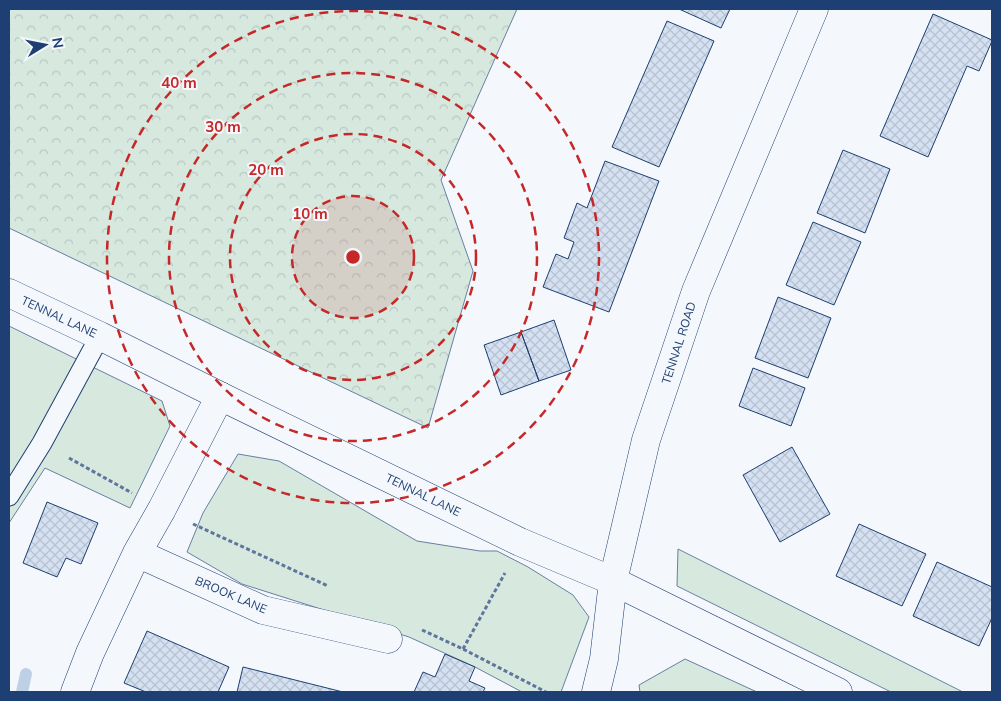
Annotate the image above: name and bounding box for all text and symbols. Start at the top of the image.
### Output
north arrow [20,20,70,70]
text: N [48,36,68,50]
text: 40 m [161,73,197,92]
text: 30 m [205,117,241,136]
text: 20 m [248,160,284,179]
text: 10 m [292,204,328,223]
centre of rings [344,248,362,266]
street label: TENNAL LANE [19,292,99,341]
street label: TENNAL ROAD [658,300,699,386]
street label: TENNAL LANE [383,470,463,519]
street label: BROOK LANE [193,573,269,616]

